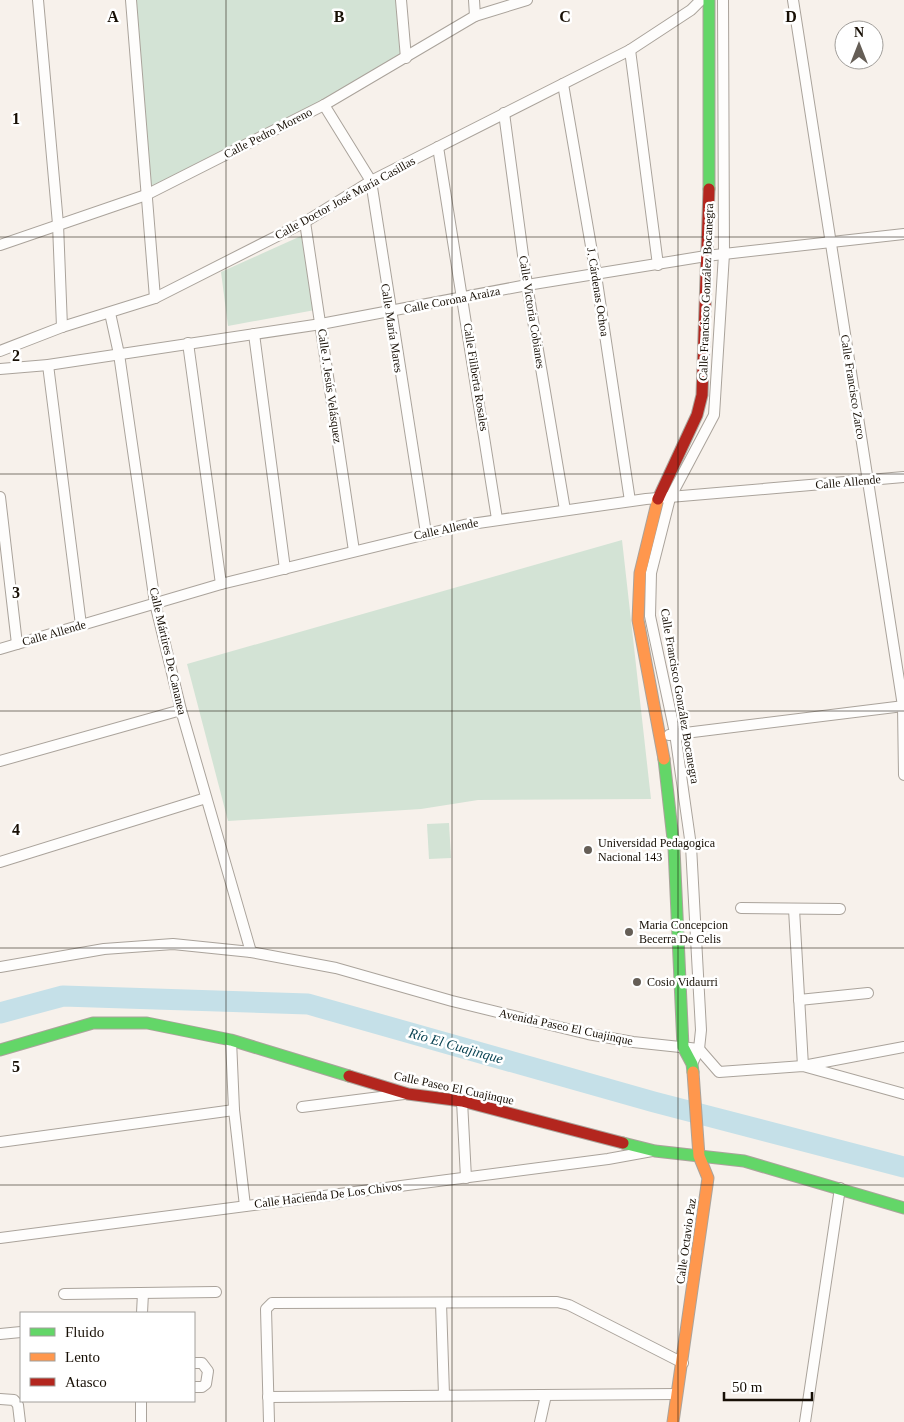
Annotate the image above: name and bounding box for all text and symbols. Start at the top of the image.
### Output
text: A [107,8,119,25]
text: B [334,8,345,25]
text: C [559,8,571,25]
text: D [785,8,797,25]
north arrow [834,20,884,70]
text: N [854,25,864,40]
street label: Calle Pedro Moreno [221,105,315,161]
text: 1 [12,110,20,127]
street label: Calle Doctor José María Casillas [273,153,418,242]
street label: Calle Francisco González Bocanegra [696,202,716,381]
street label: J. Cárdenas Ochoa [584,247,612,338]
street label: Calle Victoria Cobianes [516,254,548,370]
street label: Calle María Mares [378,282,406,374]
street label: Calle Corona Araiza [403,284,502,316]
street label: Calle Filiberta Rosales [461,322,492,432]
street label: Calle J. Jesús Velásquez [315,328,345,444]
street label: Calle Francisco Zarco [838,334,868,440]
text: 2 [12,347,20,364]
street label: Calle Allende [815,472,881,492]
street label: Calle Allende [412,515,480,543]
text: 3 [12,584,20,601]
street label: Calle Mártires De Cananea [147,586,190,717]
street label: Calle Francisco González Bocanegra [658,607,702,785]
street label: Calle Allende [21,617,87,649]
text: 4 [12,821,20,838]
place label: Universidad Pedagogica Nacional 143 [598,836,716,864]
marker: Universidad Pedagogica Nacional 143 [582,844,594,856]
place label: Maria Concepcion Becerra De Celis [639,918,728,946]
marker: Maria Concepcion Becerra De Celis [623,926,635,938]
place label: Cosio Vidaurri [647,975,718,989]
marker: Cosio Vidaurri [631,976,643,988]
street label: Avenida Paseo El Cuajinque [498,1006,634,1048]
water label: Río El Cuajinque [406,1025,505,1067]
text: 5 [12,1058,20,1075]
street label: Calle Paseo El Cuajinque [393,1068,515,1108]
street label: Calle Hacienda De Los Chivos [253,1179,403,1211]
street label: Calle Octavio Paz [673,1197,699,1285]
legend [20,1312,195,1402]
text: Fluido [65,1324,104,1340]
text: Lento [65,1349,100,1365]
scale bar [724,1370,812,1402]
text: Atasco [65,1374,107,1390]
text: 50 m [732,1379,763,1395]

